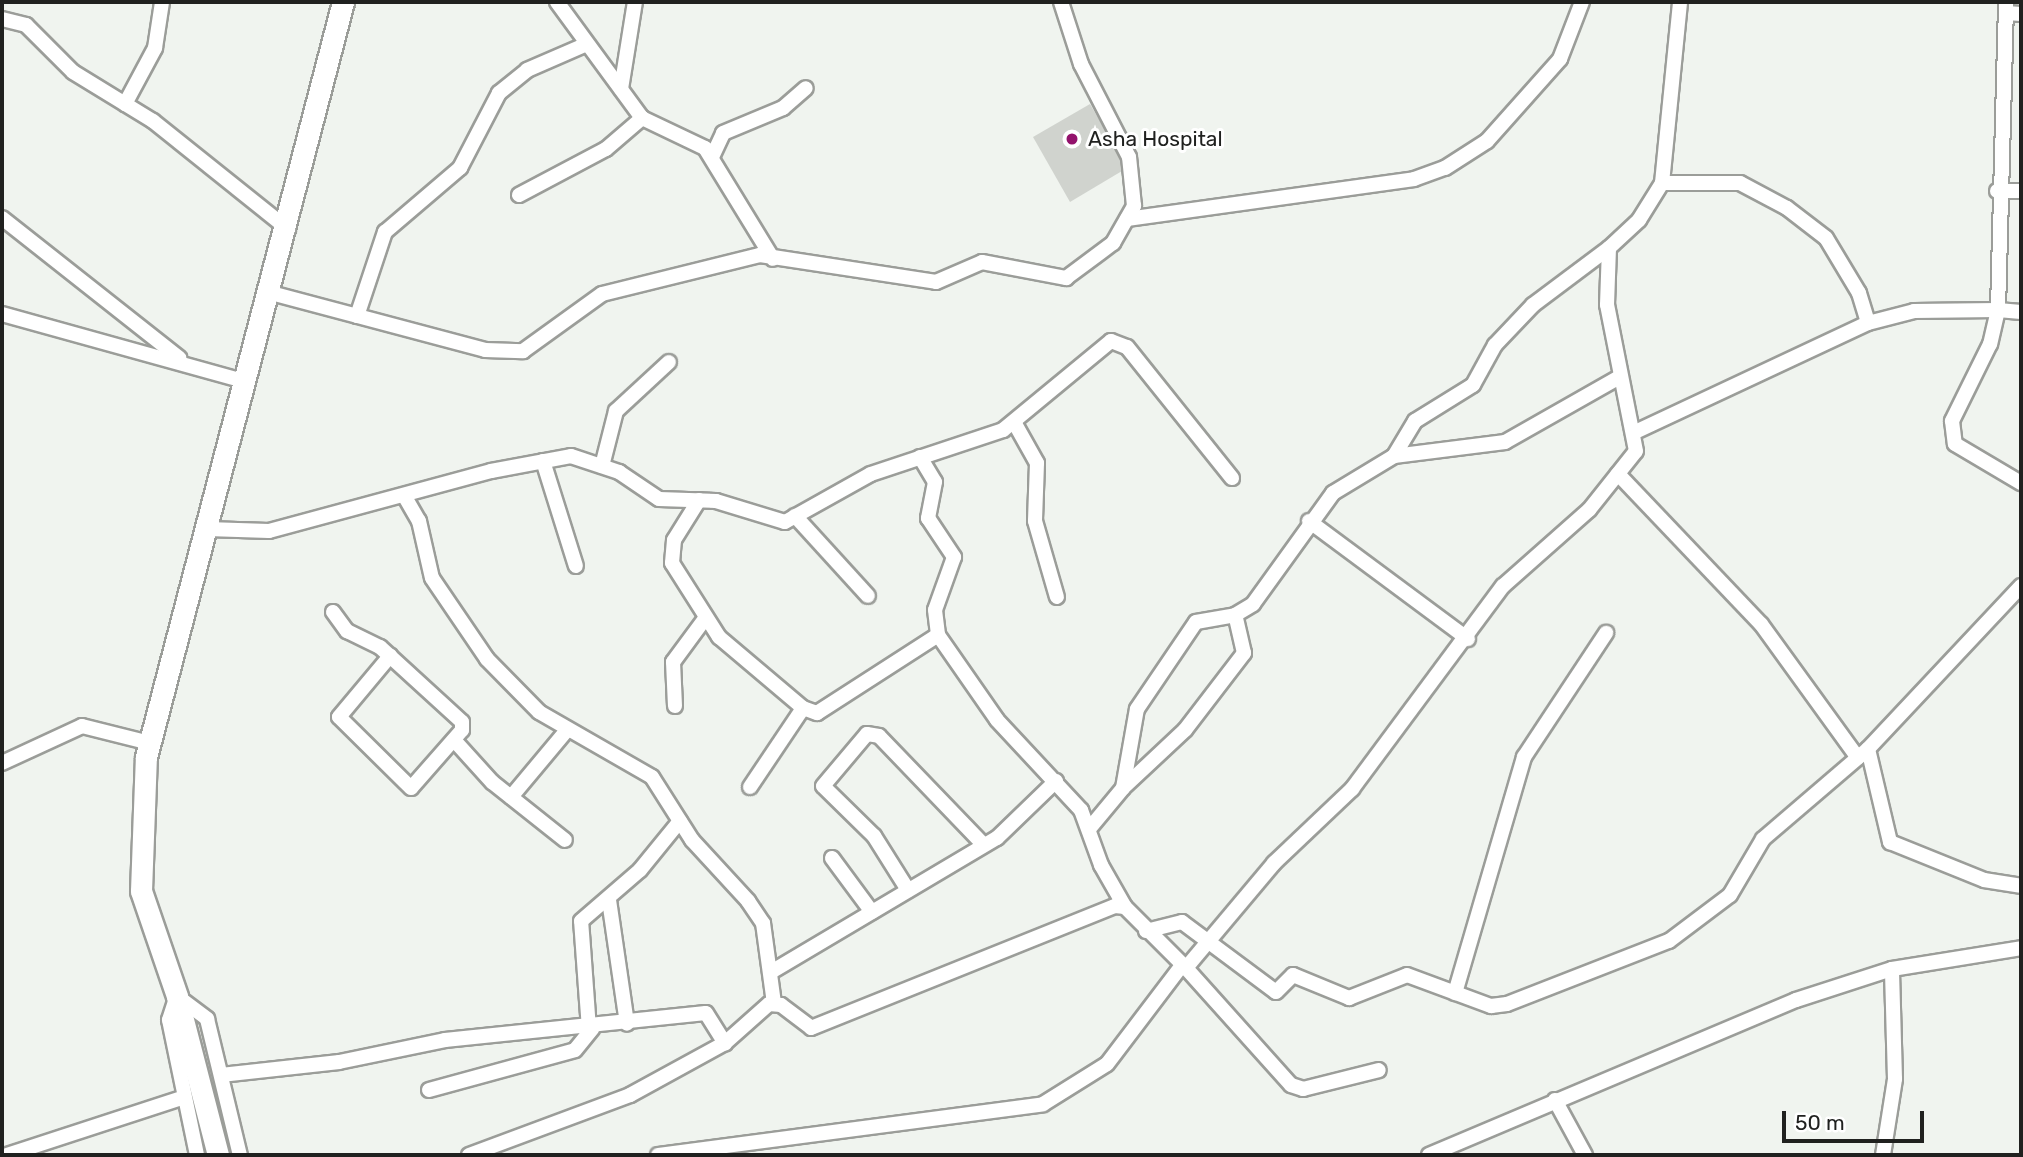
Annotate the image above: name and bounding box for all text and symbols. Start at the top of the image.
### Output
place label: Asha Hospital [1088,126,1223,152]
marker: Asha Hospital [1062,129,1082,149]
scale bar [1785,1098,1927,1142]
text: 50 m [1795,1110,1845,1135]

